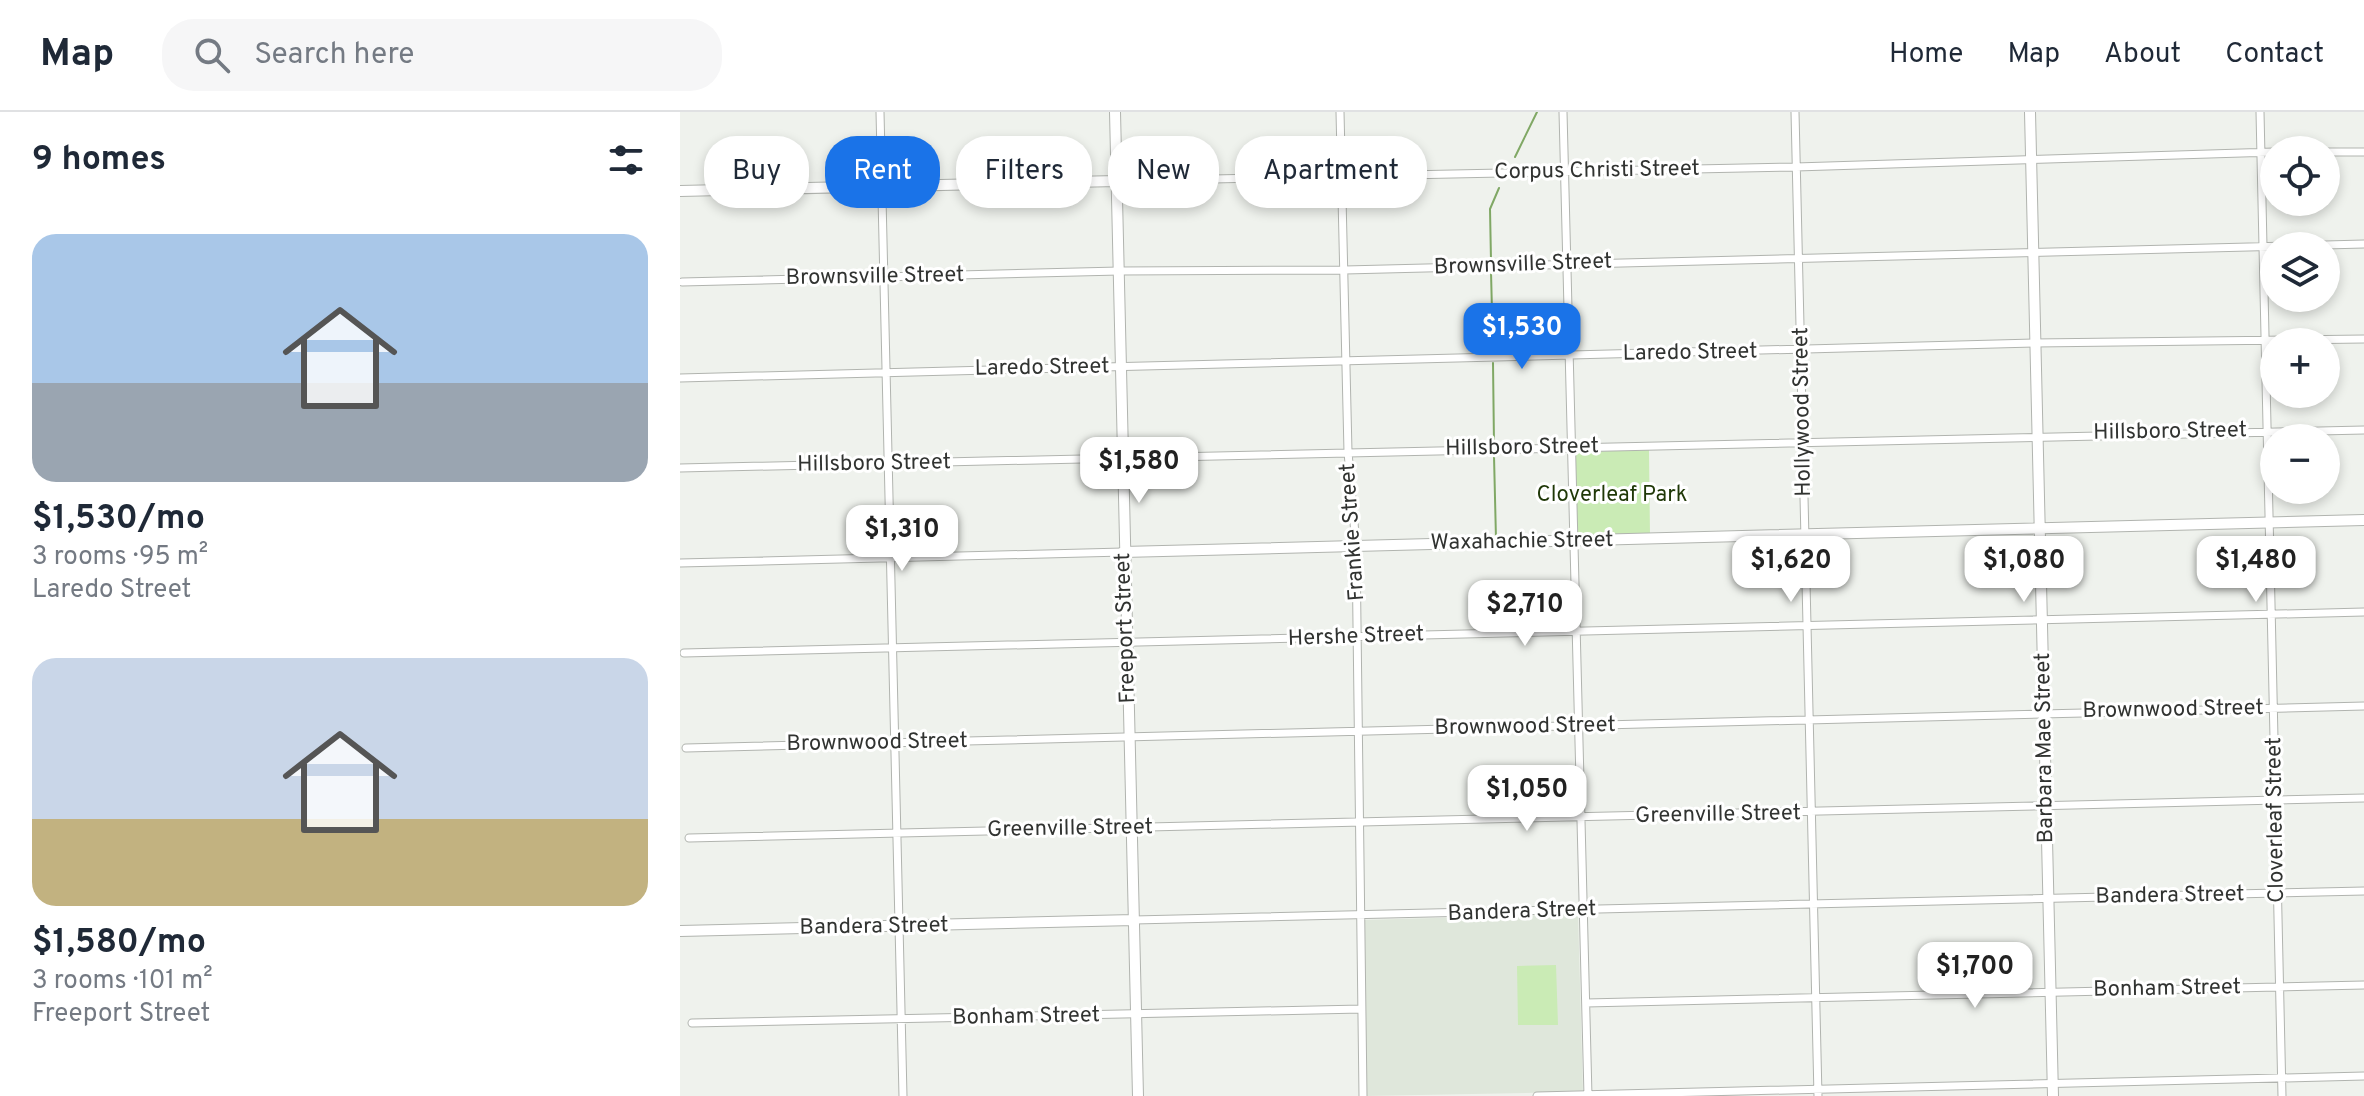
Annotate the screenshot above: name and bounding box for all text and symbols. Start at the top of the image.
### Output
search box [162,19,722,91]
text: Map [40,31,114,80]
icon: search [190,33,234,77]
text: Search here [254,37,414,74]
text: Home [1889,37,1963,73]
text: Map [2007,37,2060,73]
text: About [2104,37,2181,73]
text: Contact [2225,37,2324,73]
chip: Buy [704,136,809,208]
chip: Rent [825,136,940,208]
chip: Filters [956,136,1092,208]
chip: New [1108,136,1219,208]
chip: Apartment [1235,136,1427,208]
map controls [2260,136,2340,504]
button: locate [2260,136,2340,216]
icon: filters [604,138,648,182]
text: 9 homes [32,139,166,182]
street label: Corpus Christi Street [1494,156,1700,186]
button: layers [2260,232,2340,312]
street label: Brownsville Street [1433,248,1613,282]
street label: Brownsville Street [786,262,964,292]
icon: home [268,286,412,430]
pin: $1,530 [1457,303,1587,371]
text: $1,530 [1482,312,1563,345]
street label: Hollywood Street [1788,327,1818,497]
button: + [2260,328,2340,408]
street label: Laredo Street [1622,338,1758,368]
street label: Laredo Street [974,353,1110,383]
street label: Hillsboro Street [2093,417,2247,447]
button: − [2260,424,2340,504]
street label: Hillsboro Street [1445,433,1599,463]
pin: $1,580 [1074,437,1204,505]
text: $1,580 [1098,446,1180,479]
street label: Hillsboro Street [797,449,951,479]
street label: Frankie Street [1335,462,1371,602]
park label: Cloverleaf Park [1537,482,1687,509]
text: $1,530/mo [32,498,205,541]
pin: $1,310 [837,505,967,573]
text: $1,310 [864,514,940,547]
street label: Waxahachie Street [1430,527,1614,557]
pin: $1,620 [1726,536,1856,604]
pin: $1,080 [1959,536,2089,604]
pin: $1,480 [2191,536,2321,604]
text: 3 rooms · 95 m² [32,541,208,574]
text: $1,620 [1750,545,1832,578]
text: $1,080 [1983,545,2065,578]
text: $1,480 [2215,545,2297,578]
street label: Freeport Street [1110,552,1142,704]
text: Laredo Street [32,574,191,607]
pin: $2,710 [1460,580,1590,648]
text: $2,710 [1486,589,1564,622]
street label: Hershe Street [1287,621,1425,653]
street label: Barbara Mae Street [2030,652,2060,844]
street label: Brownwood Street [2082,695,2264,725]
icon: home [268,710,412,854]
street label: Brownwood Street [1434,712,1616,742]
street label: Brownwood Street [786,728,968,758]
street label: Cloverleaf Street [2261,737,2291,903]
pin: $1,050 [1462,765,1592,833]
text: $1,050 [1486,774,1568,807]
street label: Greenville Street [1635,800,1801,830]
street label: Greenville Street [987,814,1153,844]
street label: Bandera Street [2095,881,2245,911]
street label: Bandera Street [1447,896,1597,928]
street label: Bandera Street [799,912,949,942]
text: $1,580/mo [32,922,206,965]
pin: $1,700 [1910,942,2040,1010]
text: $1,700 [1936,951,2014,984]
text: 3 rooms · 101 m² [32,965,213,998]
street label: Bonham Street [2093,974,2241,1004]
text: Freeport Street [32,998,210,1031]
street label: Bonham Street [952,1002,1100,1032]

